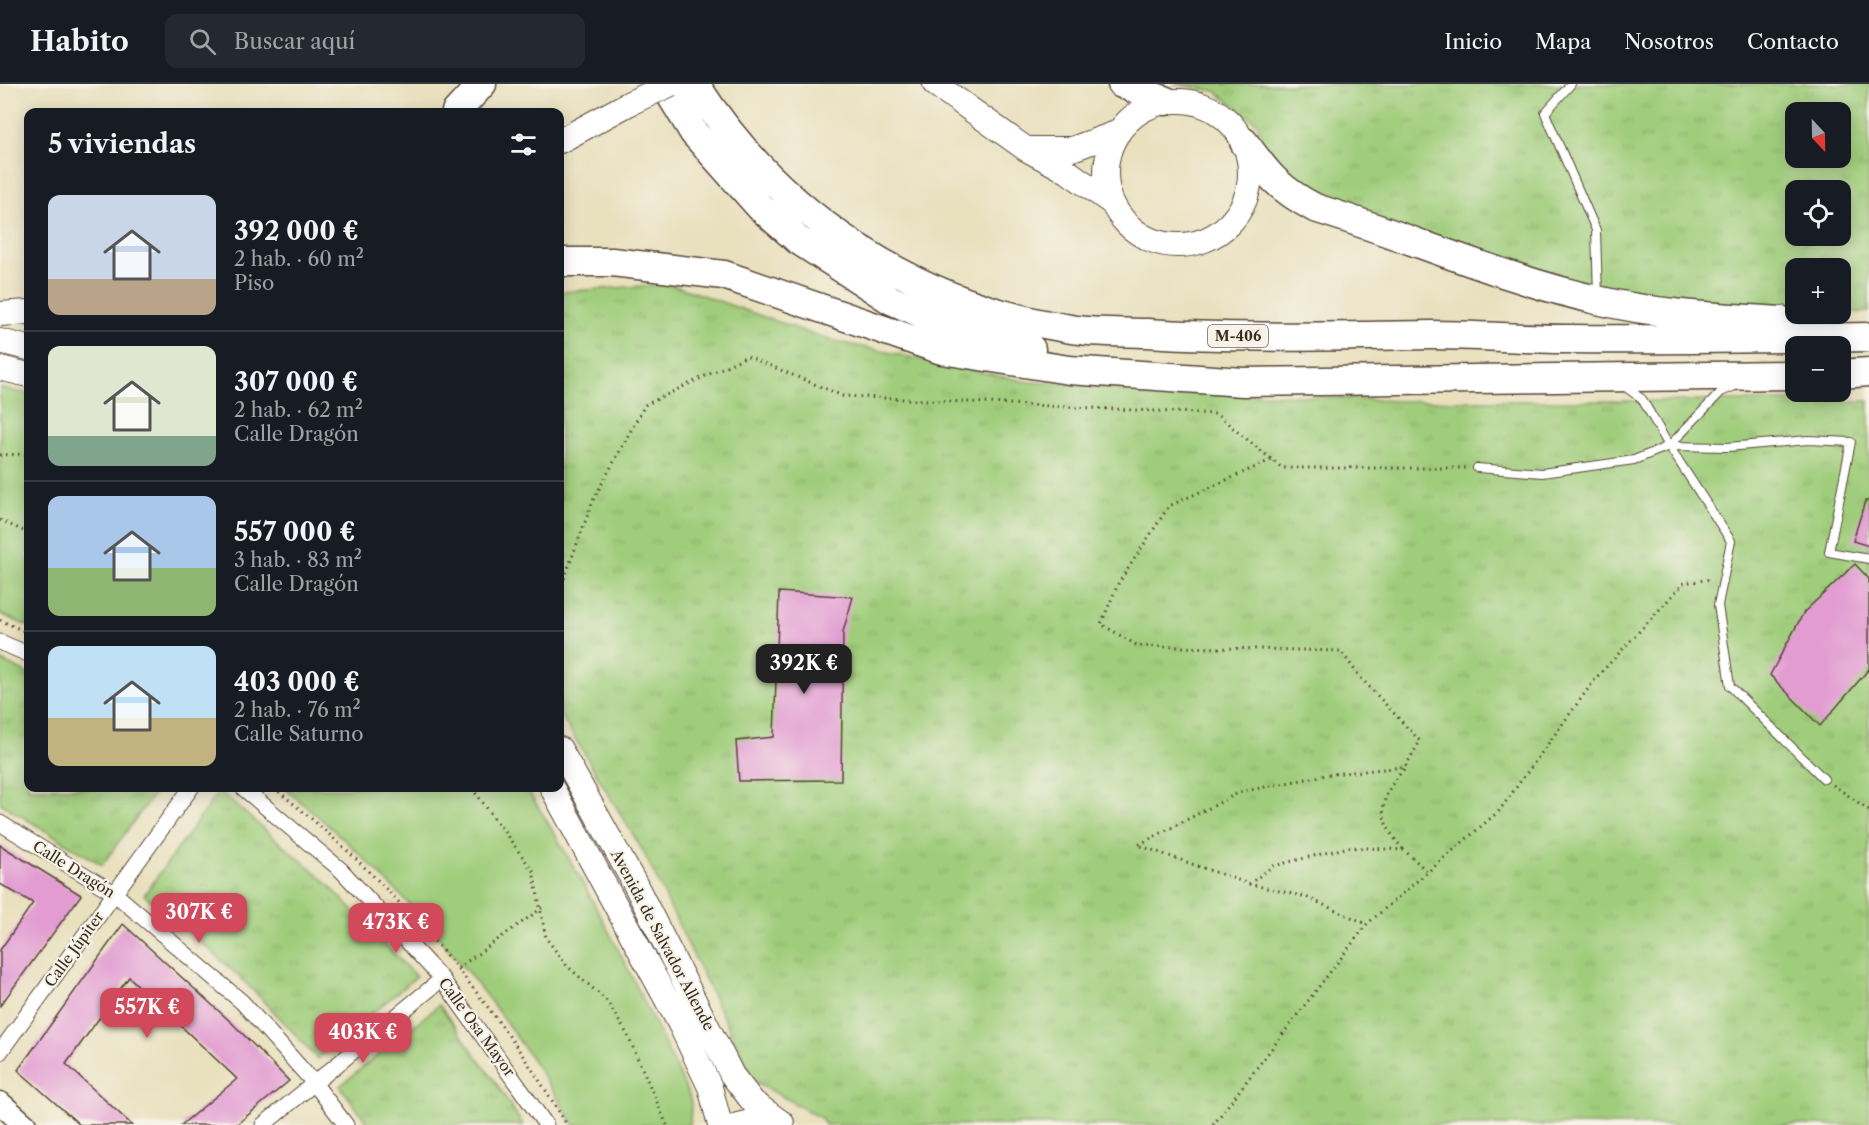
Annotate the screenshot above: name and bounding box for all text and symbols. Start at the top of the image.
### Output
search box [165,14,585,68]
text: Habito [30,24,129,58]
icon: search [186,25,219,58]
text: Buscar aquí [234,28,355,55]
text: Inicio [1444,29,1502,54]
text: Mapa [1535,29,1591,54]
text: Nosotros [1624,29,1714,54]
text: Contacto [1747,29,1839,54]
north arrow [1785,102,1851,168]
map controls [1785,102,1851,402]
text: 5 viviendas [48,128,196,160]
icon: filters [507,128,540,161]
button: locate [1785,180,1851,246]
text: 392 000 € [234,215,359,247]
icon: home [96,219,168,291]
text: 2 hab. · 60 m² [234,247,364,271]
button: + [1785,258,1851,324]
text: Piso [234,271,274,295]
road number: M-406 [1208,325,1268,347]
button: − [1785,336,1851,402]
text: 307 000 € [234,366,358,398]
icon: home [96,370,168,442]
text: 2 hab. · 62 m² [234,398,363,422]
text: Calle Dragón [234,422,359,446]
text: 557 000 € [234,516,356,548]
icon: home [96,520,168,592]
text: 3 hab. · 83 m² [234,548,362,572]
text: Calle Dragón [234,572,359,596]
pin: 392K € [755,644,853,695]
text: 392K € [770,651,838,675]
text: 403 000 € [234,666,360,698]
icon: home [96,670,168,742]
text: 2 hab. · 76 m² [234,698,361,722]
text: Calle Saturno [234,722,363,746]
street label: Calle Dragón [29,836,119,902]
street label: Avenida de Salvador Allende [607,845,719,1034]
pin: 307K € [150,893,248,944]
text: 307K € [165,900,233,924]
pin: 473K € [347,903,445,954]
street label: Calle Júpiter [40,907,108,991]
text: 473K € [363,910,429,934]
street label: Calle Osa Mayor [435,974,520,1081]
pin: 557K € [98,988,196,1039]
text: 557K € [114,995,180,1019]
pin: 403K € [314,1013,412,1064]
text: 403K € [328,1020,398,1044]

